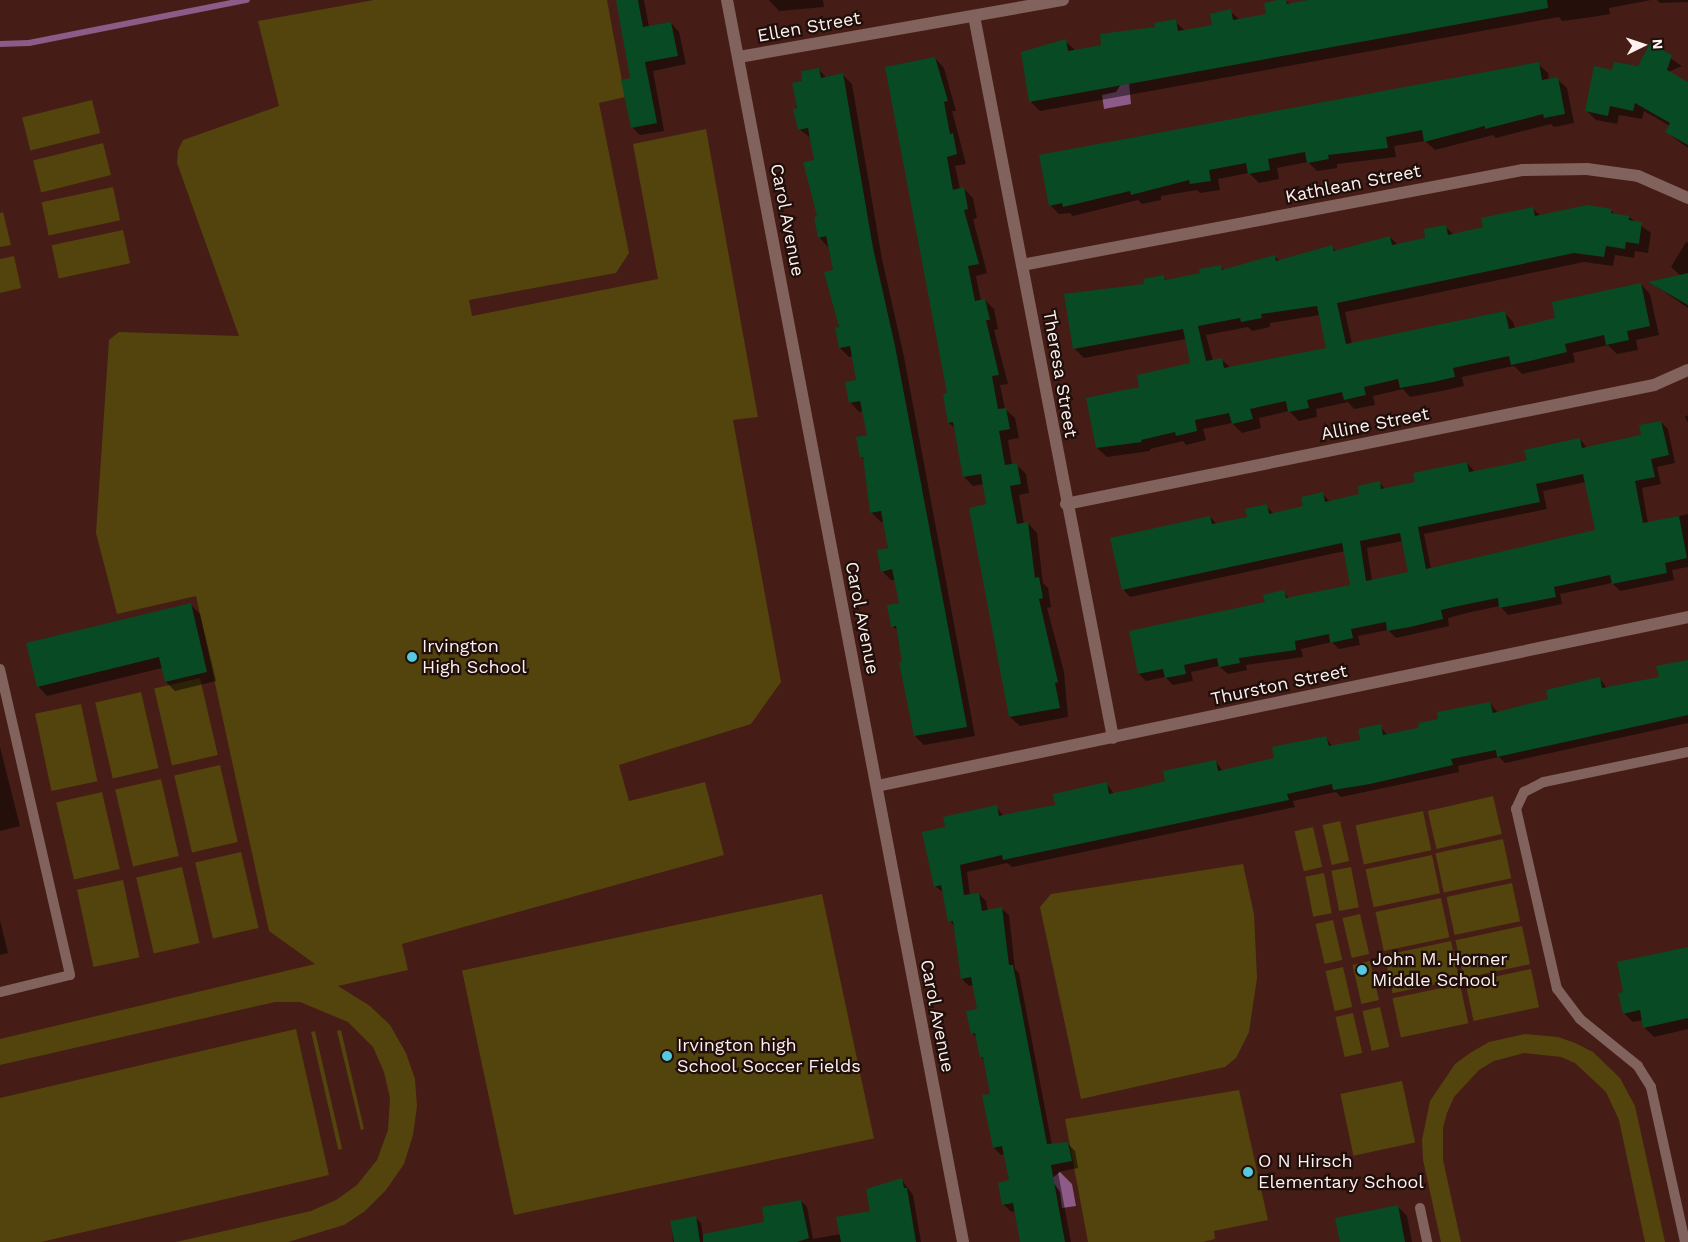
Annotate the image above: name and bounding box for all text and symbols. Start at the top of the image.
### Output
street label: Ellen Street [756,7,862,47]
north arrow [1618,20,1668,70]
text: N [1650,38,1666,50]
street label: Kathlean Street [1283,160,1423,208]
street label: Carol Avenue [765,161,809,279]
street label: Theresa Street [1038,308,1082,440]
street label: Alline Street [1319,403,1431,445]
street label: Carol Avenue [840,559,884,677]
place label: Irvington High School [422,636,527,679]
marker: Irvington High School [406,651,418,663]
street label: Thurston Street [1209,660,1349,710]
place label: John M. Horner Middle School [1372,949,1508,992]
street label: Carol Avenue [915,957,959,1075]
marker: John M. Horner Middle School [1356,964,1368,976]
place label: Irvington high School Soccer Fields [677,1035,862,1078]
marker: Irvington high School Soccer Fields [661,1050,673,1062]
place label: O N Hirsch Elementary School [1258,1151,1424,1194]
marker: O N Hirsch Elementary School [1242,1166,1254,1178]

